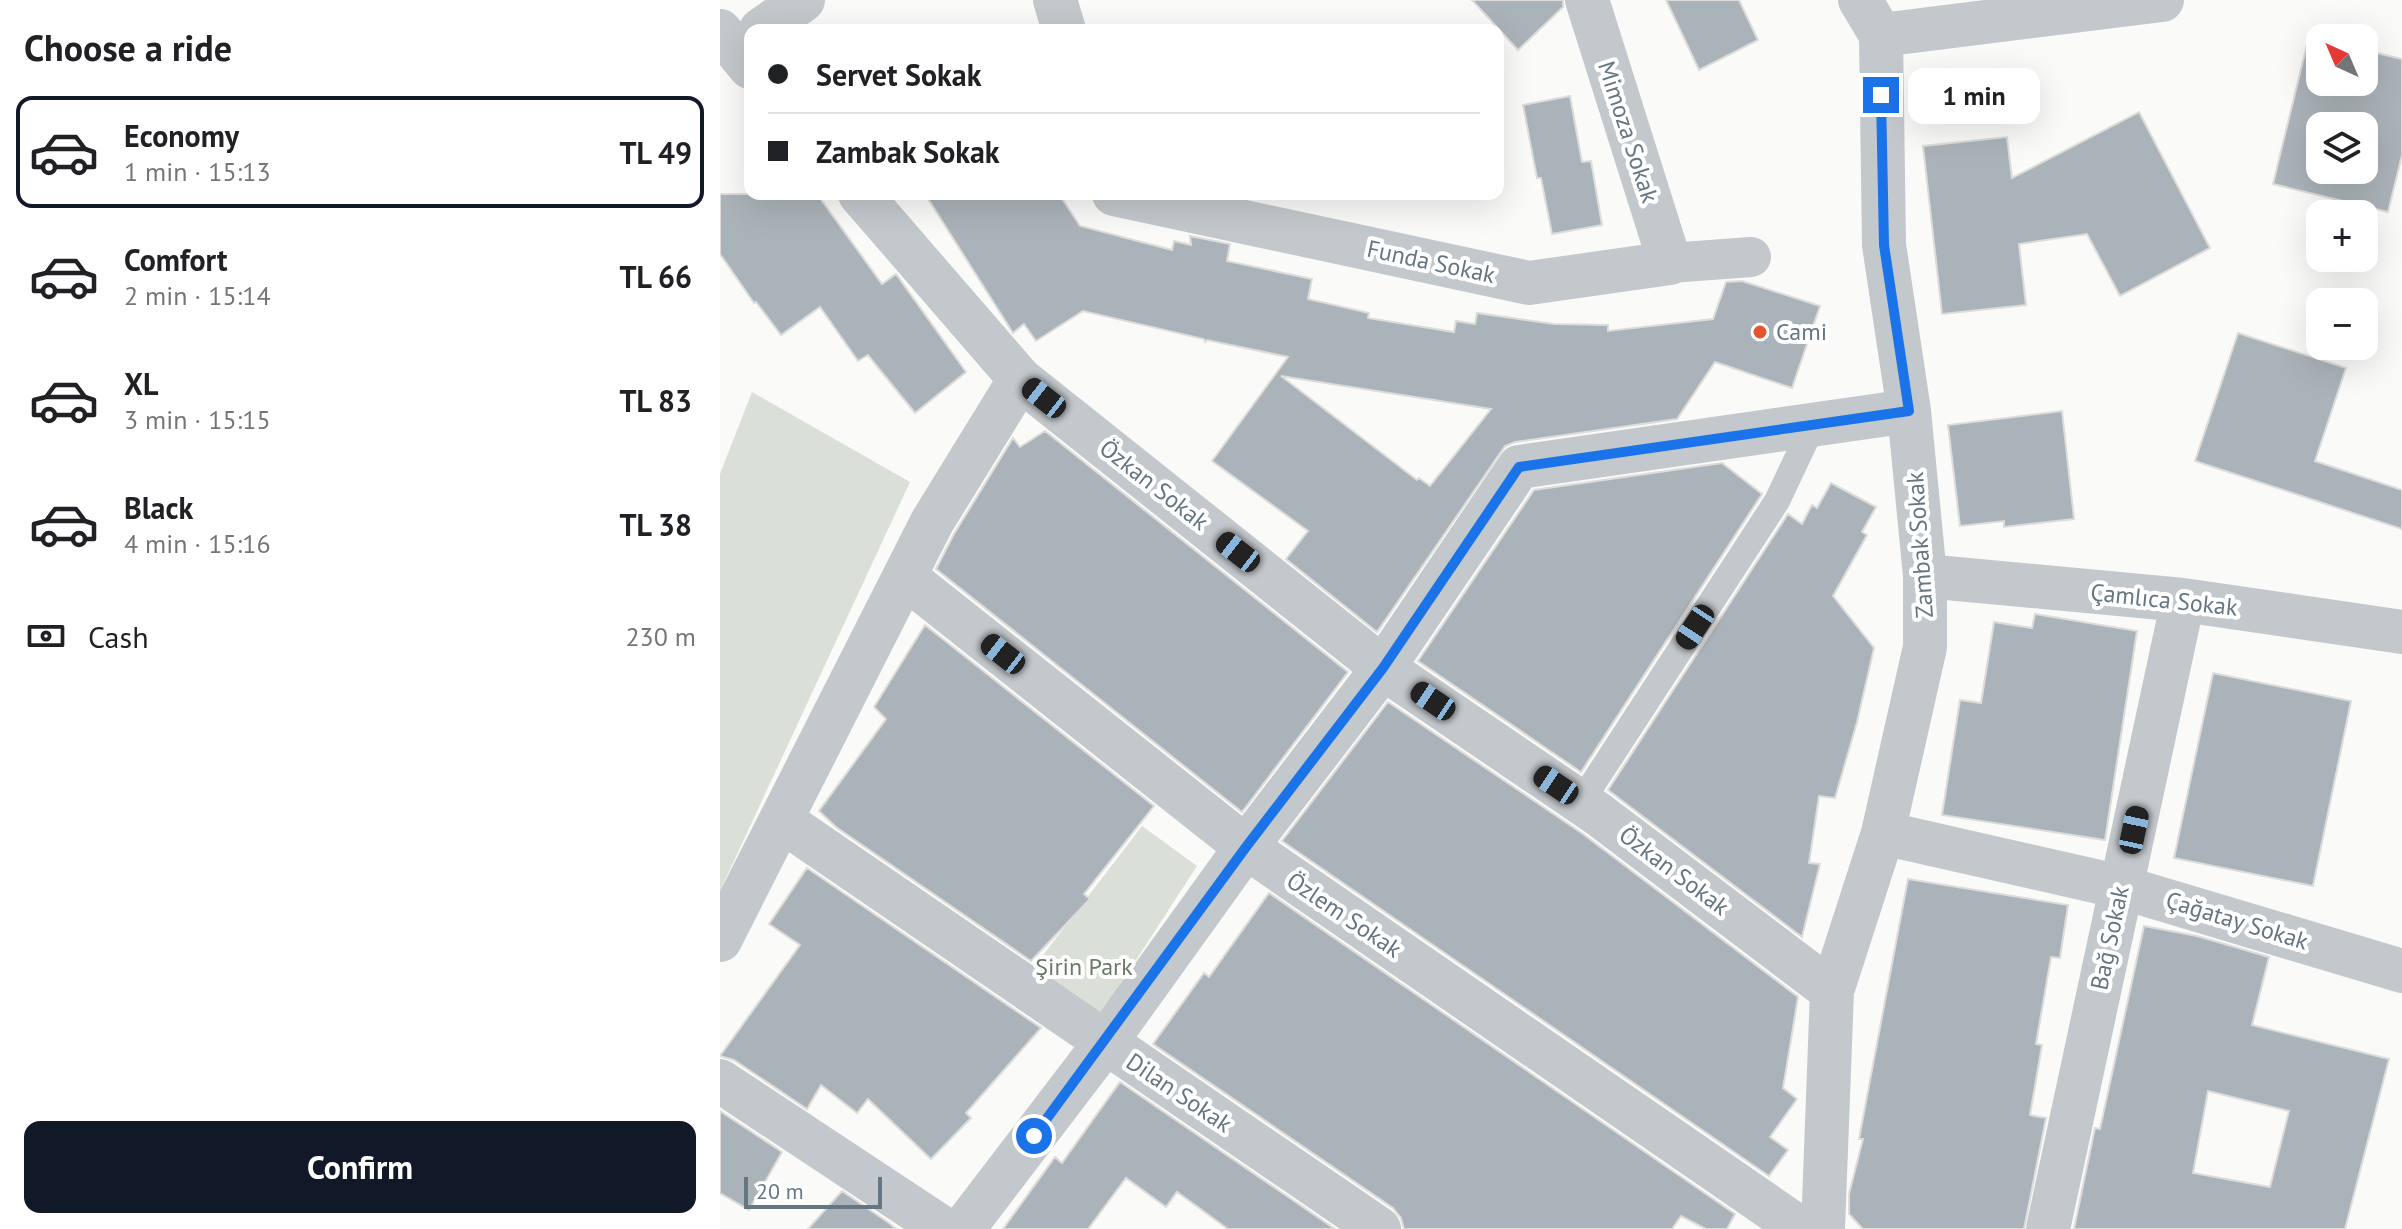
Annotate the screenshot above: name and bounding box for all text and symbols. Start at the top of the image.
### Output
text: Choose a ride [24,24,232,71]
north arrow [2306,24,2378,96]
map controls [2306,24,2378,360]
text: Servet Sokak [816,55,981,94]
street label: Mimoza Sokak [1591,57,1666,207]
callout: 1 min [1909,67,2041,123]
route end [1863,77,1899,113]
text: 1 min [1942,79,2006,112]
button: layers [2306,112,2378,184]
icon: car [28,116,100,188]
text: Economy [124,116,239,155]
text: Zambak Sokak [816,132,1000,171]
text: TL 49 [619,133,692,172]
text: 1 min · 15:13 [124,155,271,188]
button: + [2306,200,2378,272]
street label: Funda Sokak [1364,233,1498,290]
icon: car [28,240,100,312]
text: Comfort [124,240,227,279]
text: TL 66 [619,257,692,296]
text: 2 min · 15:14 [124,279,271,312]
button: − [2306,288,2378,360]
place label: Cami [1776,316,1827,347]
marker: Cami [1751,323,1769,341]
icon: car [28,364,100,436]
text: XL [124,364,158,403]
car [1018,374,1070,422]
text: TL 83 [619,381,692,420]
text: 3 min · 15:15 [124,403,271,436]
street label: Özkan Sokak [1094,432,1215,537]
street label: Zambak Sokak [1899,470,1940,619]
icon: car [28,488,100,560]
text: Black [124,488,193,527]
text: TL 38 [619,505,692,544]
text: 4 min · 15:16 [124,527,271,560]
car [1212,528,1264,576]
street label: Çamlıca Sokak [2089,576,2240,623]
car [1672,600,1718,654]
icon: cash [24,614,68,658]
text: Cash [88,617,149,656]
text: 230 m [625,620,696,653]
car [977,630,1029,678]
car [1406,678,1460,724]
car [1529,762,1583,808]
car [2117,804,2151,856]
street label: Özkan Sokak [1613,819,1736,922]
street label: Özlem Sokak [1281,865,1408,965]
street label: Bağ Sokak [2083,882,2136,993]
street label: Çağatay Sokak [2162,884,2313,957]
park label: Şirin Park [1035,951,1133,982]
street label: Dilan Sokak [1120,1046,1239,1140]
route start [1016,1118,1052,1154]
button: Confirm [24,1121,696,1213]
scale bar [744,1173,882,1209]
text: 20 m [756,1177,804,1205]

